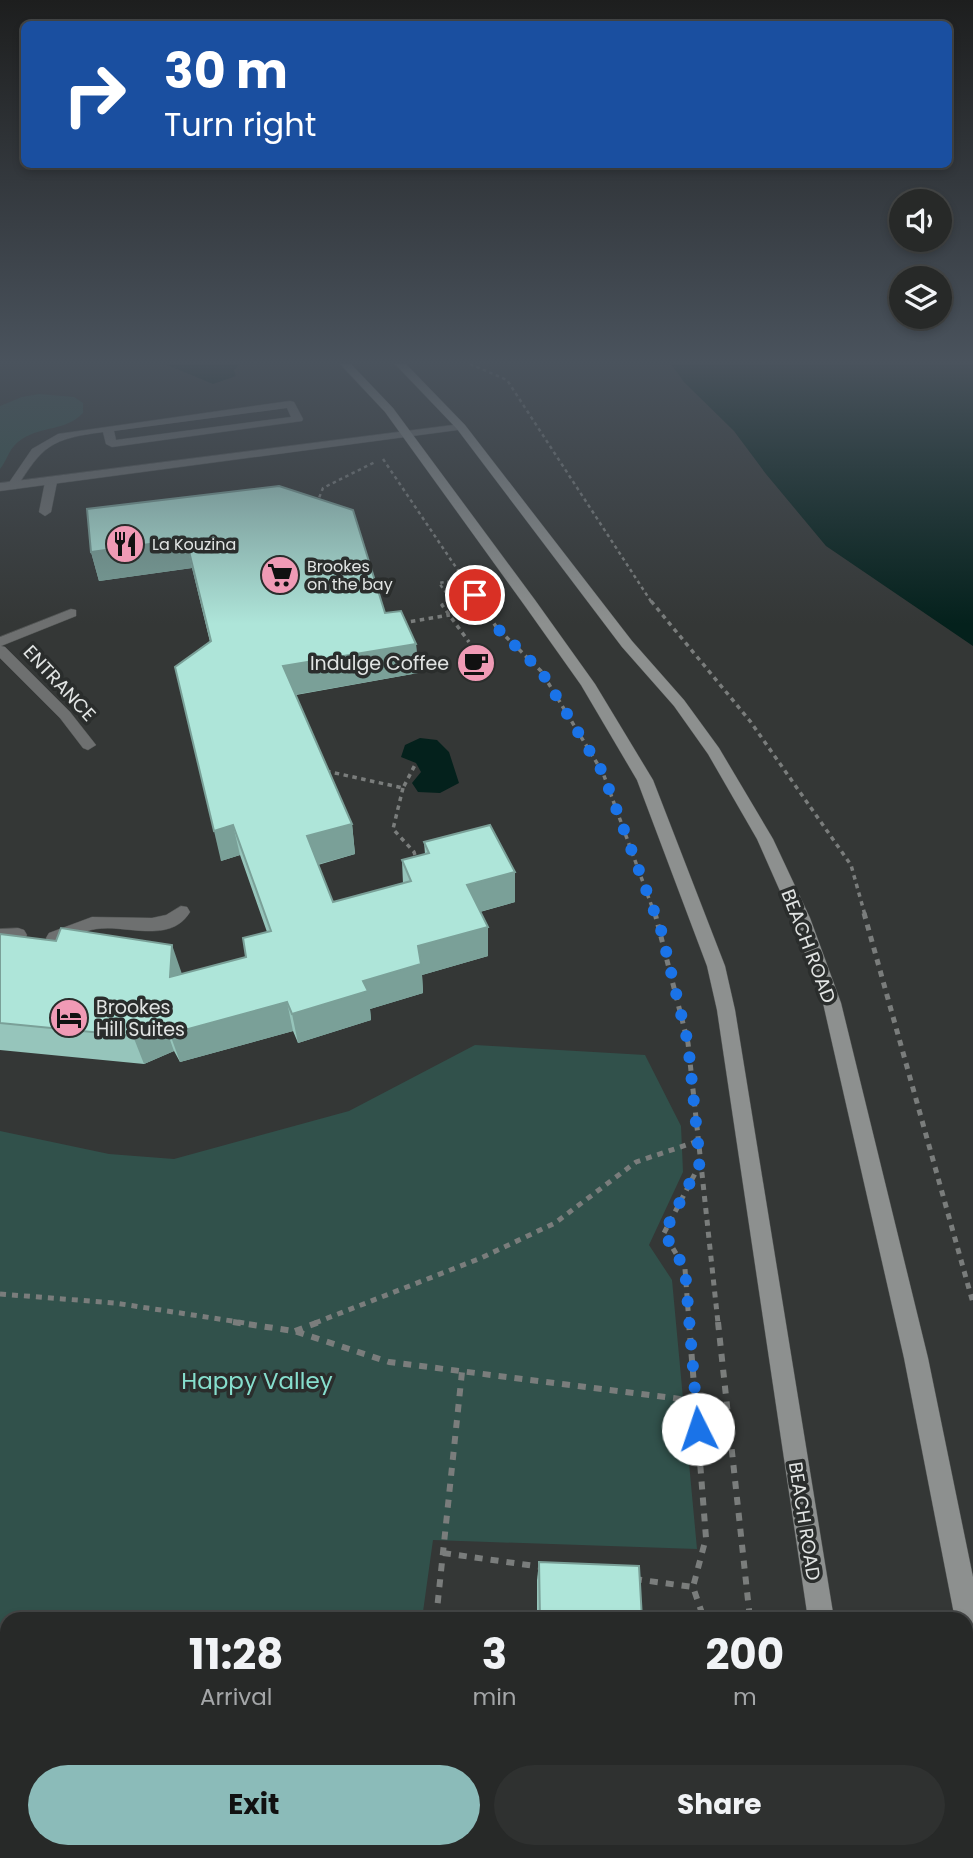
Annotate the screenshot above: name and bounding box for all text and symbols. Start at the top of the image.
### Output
text: 30 m [164,37,288,105]
icon: right [49,49,140,140]
text: Turn right [164,102,316,147]
map controls [889,189,952,329]
button: sound [889,189,952,252]
button: layers [889,266,952,329]
restaurant icon: La Kouzina [104,523,146,565]
place label: La Kouzina [152,533,236,556]
supermarket icon: Brookes on the bay [259,554,301,596]
place label: Brookes on the bay [307,555,393,596]
pin [445,565,505,625]
icon: arrive [456,576,494,614]
street label: ENTRANCE [17,639,102,727]
cafe icon: Indulge Coffee [455,642,497,684]
place label: Indulge Coffee [310,650,449,677]
street label: BEACH ROAD [774,885,843,1007]
place label: Brookes Hill Suites [96,994,185,1043]
hotel icon: Brookes Hill Suites [48,997,90,1039]
park label: Happy Valley [181,1365,333,1397]
position arrow [661,1392,735,1466]
street label: BEACH ROAD [782,1460,827,1582]
text: 11:28 [189,1625,284,1684]
text: 3 [482,1625,507,1684]
text: 200 [705,1625,784,1684]
text: Arrival [200,1681,272,1713]
text: min [472,1681,517,1713]
text: m [733,1681,757,1713]
button: Exit [28,1765,480,1845]
button: Share [494,1765,945,1845]

